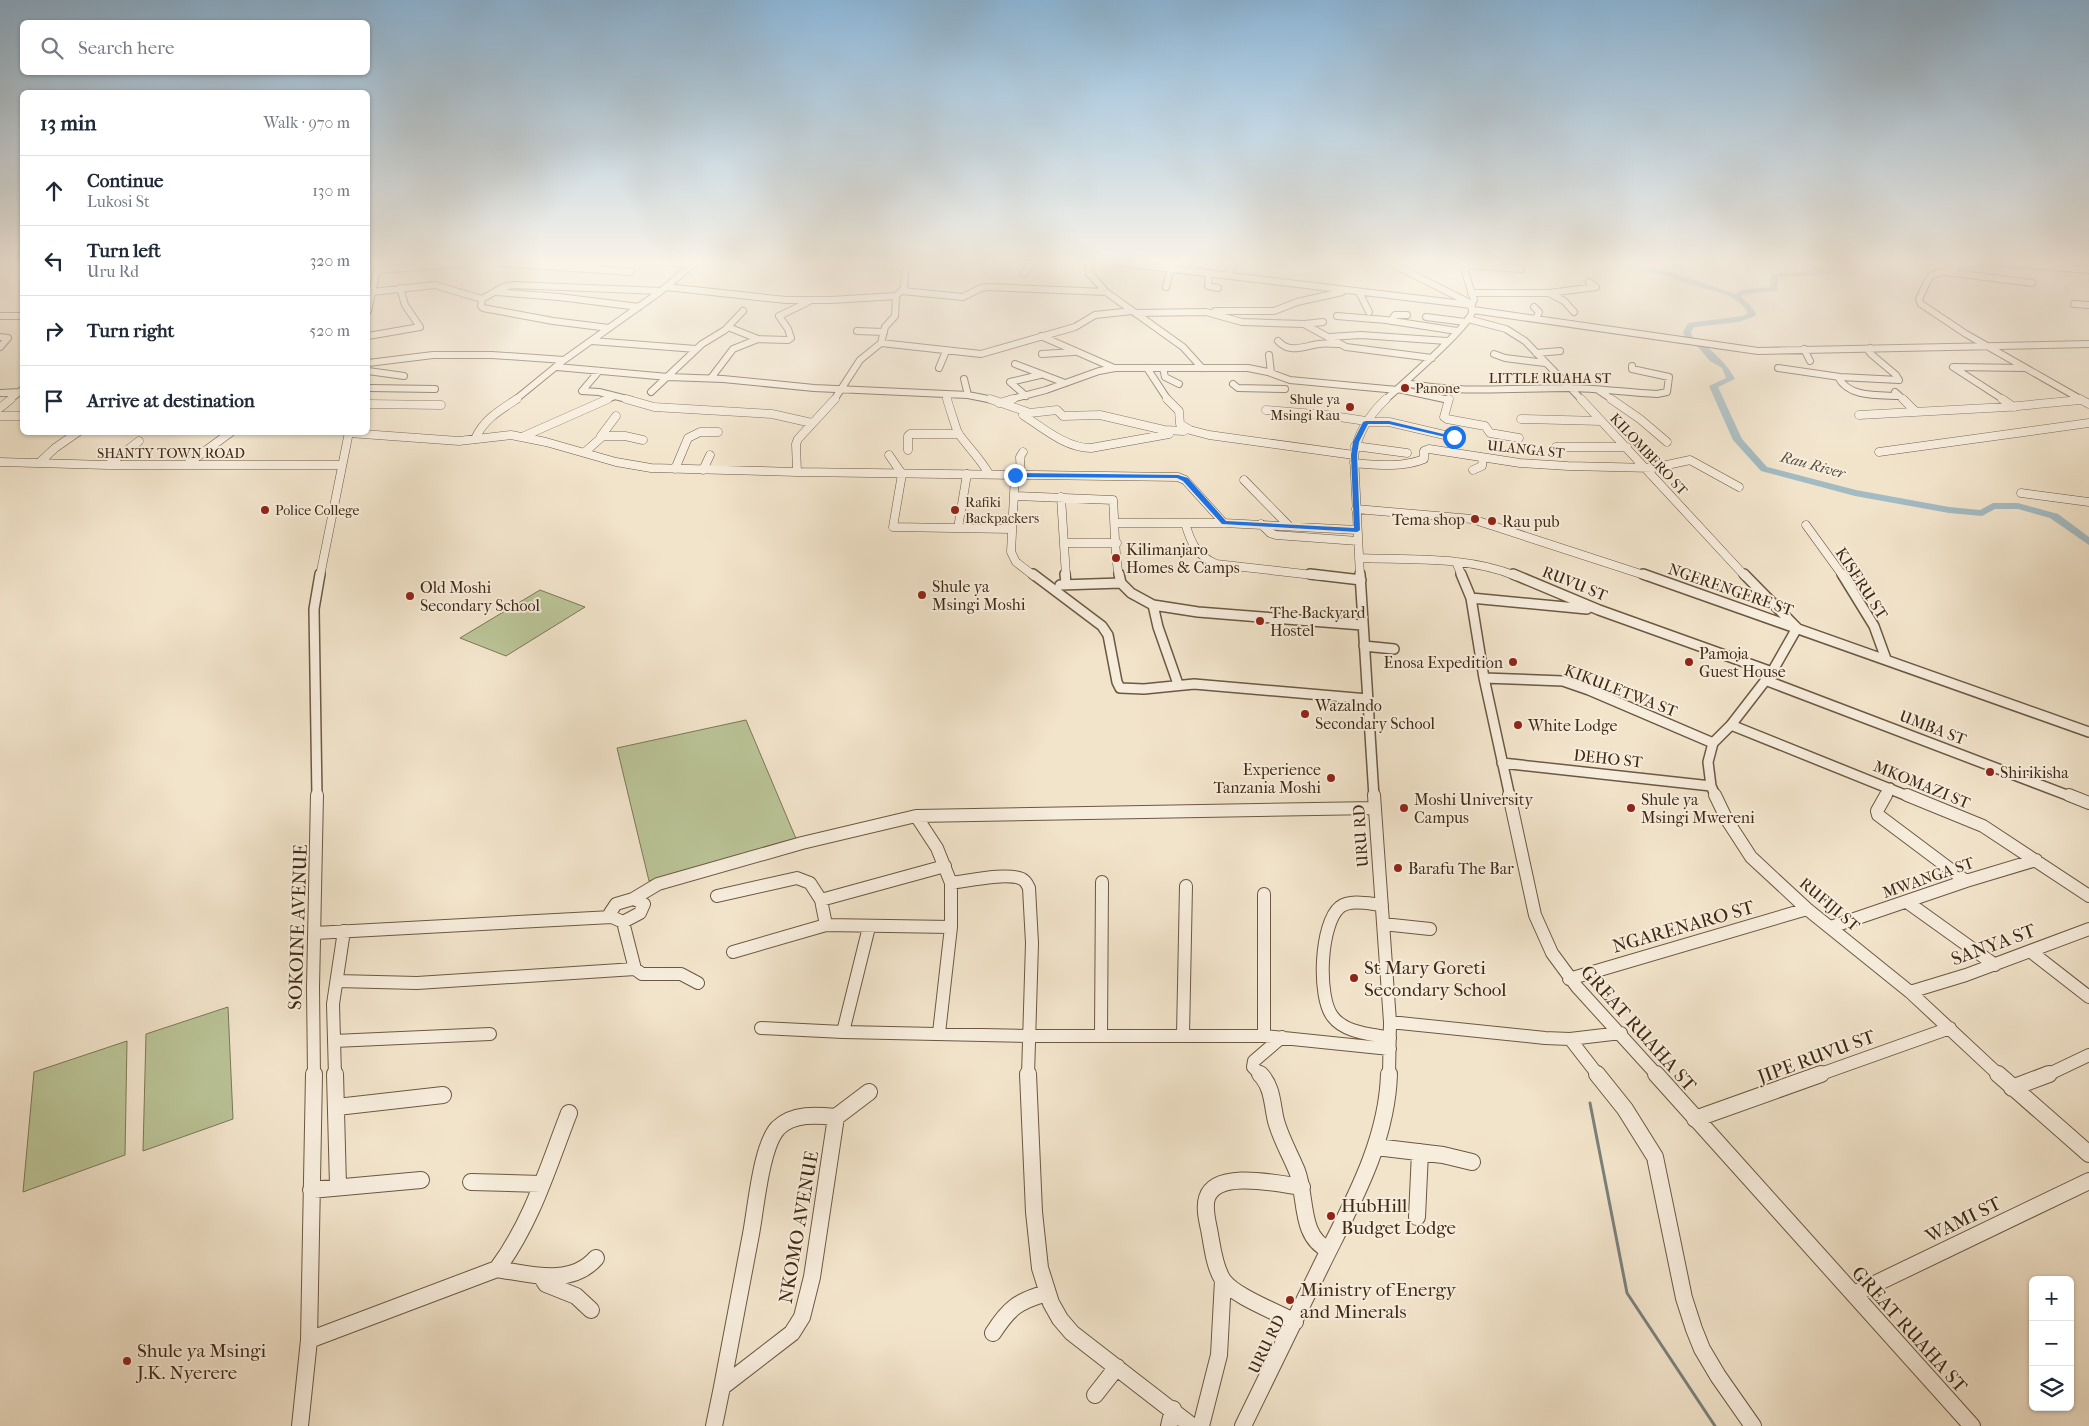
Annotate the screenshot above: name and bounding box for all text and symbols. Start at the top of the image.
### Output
search box [20,20,370,75]
icon: search [38,34,66,62]
text: Search here [78,37,174,59]
text: 13 min [40,111,96,135]
text: Walk · 970 m [264,113,350,132]
text: Continue [87,170,163,192]
icon: ahead [40,177,68,205]
text: 130 m [312,181,350,200]
text: Lukosi St [87,192,150,211]
text: Turn left [87,240,161,262]
icon: left [40,247,68,275]
text: 320 m [310,251,350,270]
text: Uru Rd [87,262,139,281]
icon: right [40,317,68,345]
text: Turn right [87,320,174,342]
text: 520 m [309,321,350,340]
street label: LITTLE RUAHA ST [1489,370,1612,387]
place label: Panone [1415,380,1460,397]
marker: Panone [1399,382,1411,394]
icon: arrive [40,387,68,415]
text: Arrive at destination [87,390,255,412]
place label: Shule ya Msingi Rau [1270,391,1341,424]
marker: Shule ya Msingi Rau [1344,401,1356,413]
street label: KILOMBERO ST [1606,410,1691,499]
route start [1443,426,1466,449]
street label: ULANGA ST [1486,437,1566,462]
street label: SHANTY TOWN ROAD [97,445,245,462]
water label: Rau River [1778,448,1848,483]
route end [1004,464,1027,487]
place label: Rafiki Backpackers [965,494,1039,527]
place label: Police College [275,502,360,519]
marker: Police College [259,504,271,516]
marker: Rafiki Backpackers [949,504,961,516]
place label: Tema shop [1392,510,1465,529]
place label: Rau pub [1502,512,1560,531]
marker: Tema shop [1469,513,1481,525]
marker: Rau pub [1486,515,1498,527]
place label: Kilimanjaro Homes & Camps [1126,540,1240,577]
street label: KISERU ST [1831,544,1892,623]
marker: Kilimanjaro Homes & Camps [1110,552,1122,564]
street label: NGERENGERE ST [1666,559,1796,620]
street label: RUVU ST [1539,562,1610,605]
place label: Shule ya Msingi Moshi [932,577,1026,614]
place label: Old Moshi Secondary School [420,578,541,615]
marker: Shule ya Msingi Moshi [916,589,928,601]
marker: Old Moshi Secondary School [404,590,416,602]
place label: The Backyard Hostel [1270,603,1366,640]
marker: The Backyard Hostel [1254,615,1266,627]
place label: Pamoja Guest House [1699,644,1786,681]
place label: Enosa Expedition [1384,653,1504,672]
marker: Enosa Expedition [1507,656,1519,668]
marker: Pamoja Guest House [1683,656,1695,668]
street label: KIKULETWA ST [1562,660,1680,721]
place label: Wazalndo Secondary School [1314,696,1436,733]
street label: UMBA ST [1897,706,1969,749]
marker: Wazalndo Secondary School [1299,708,1311,720]
place label: White Lodge [1527,716,1617,735]
marker: White Lodge [1512,719,1524,731]
street label: DEHO ST [1572,745,1644,772]
street label: MKOMAZI ST [1871,756,1973,813]
place label: Experience Tanzania Moshi [1213,760,1321,797]
place label: Shirikisha [2000,763,2069,782]
marker: Shirikisha [1984,766,1996,778]
marker: Experience Tanzania Moshi [1325,772,1337,784]
place label: Moshi University Campus [1414,790,1533,827]
place label: Shule ya Msingi Mwereni [1641,790,1755,827]
marker: Moshi University Campus [1398,802,1410,814]
marker: Shule ya Msingi Mwereni [1625,802,1637,814]
street label: URU RD [1349,804,1372,868]
street label: SOKOINE AVENUE [284,843,312,1010]
street label: MWANGA ST [1880,853,1977,902]
place label: Barafu The Bar [1408,859,1514,878]
marker: Barafu The Bar [1392,862,1404,874]
street label: RUFIJI ST [1796,874,1864,935]
street label: NGARENARO ST [1610,896,1757,958]
street label: SANYA ST [1948,919,2039,970]
place label: St Mary Goreti Secondary School [1364,957,1507,1001]
street label: GREAT RUAHA ST [1576,961,1701,1096]
marker: St Mary Goreti Secondary School [1348,972,1360,984]
street label: JIPE RUVU ST [1753,1026,1878,1089]
street label: NKOMO AVENUE [775,1149,823,1305]
street label: WAMI ST [1921,1192,2005,1248]
place label: HubHill Budget Lodge [1341,1195,1456,1239]
marker: HubHill Budget Lodge [1325,1210,1337,1222]
street label: GREAT RUAHA ST [1847,1262,1972,1397]
map controls [2029,1276,2074,1411]
button: + [2029,1276,2074,1321]
place label: Ministry of Energy and Minerals [1300,1279,1457,1323]
marker: Ministry of Energy and Minerals [1284,1294,1296,1306]
street label: URU RD [1244,1312,1289,1377]
button: − [2029,1321,2074,1366]
place label: Shule ya Msingi J.K. Nyerere [135,1340,267,1384]
marker: Shule ya Msingi J.K. Nyerere [121,1355,133,1367]
button: layers [2029,1366,2074,1411]

